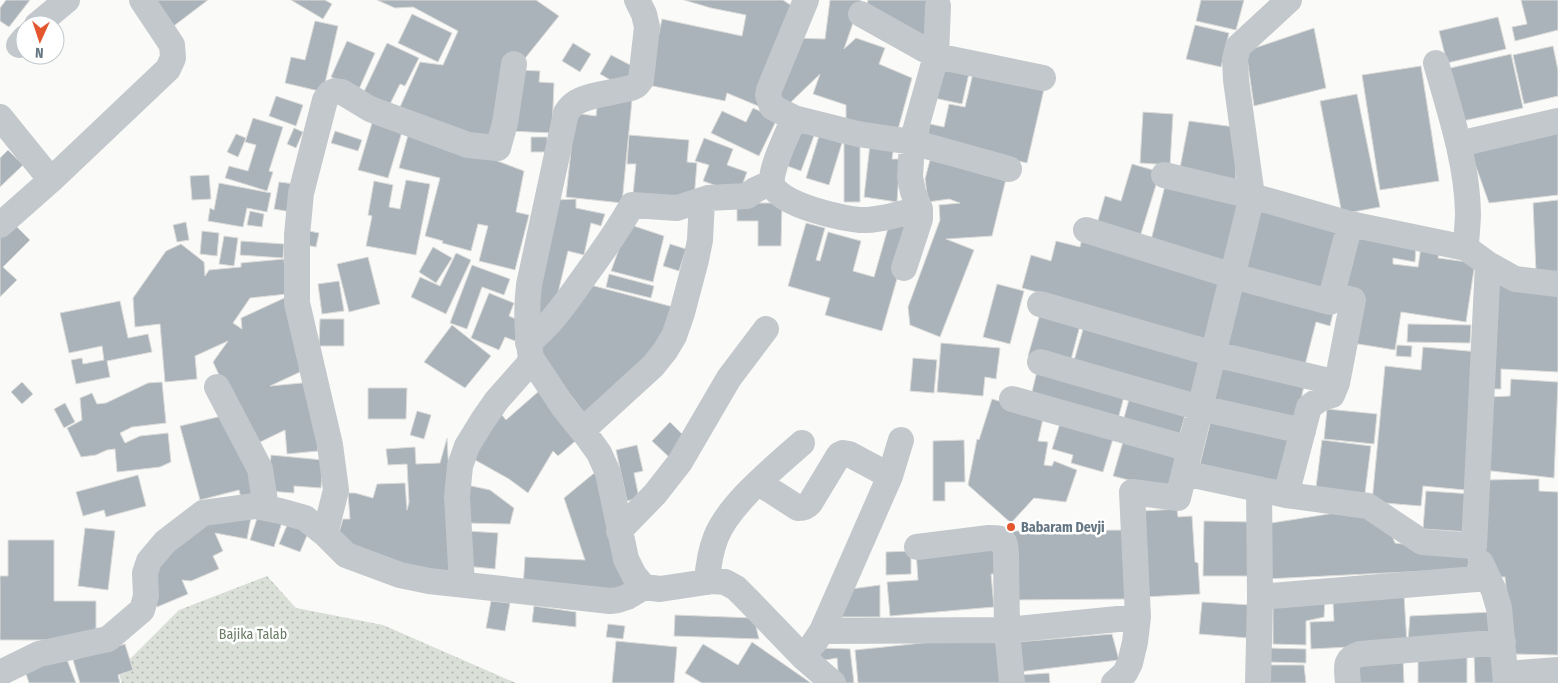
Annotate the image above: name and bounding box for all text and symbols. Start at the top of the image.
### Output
north arrow [15,15,65,65]
text: N [35,44,44,61]
place label: Babaram Devji [1021,519,1105,536]
marker: Babaram Devji [1005,521,1017,533]
park label: Bajika Talab [219,626,287,643]

